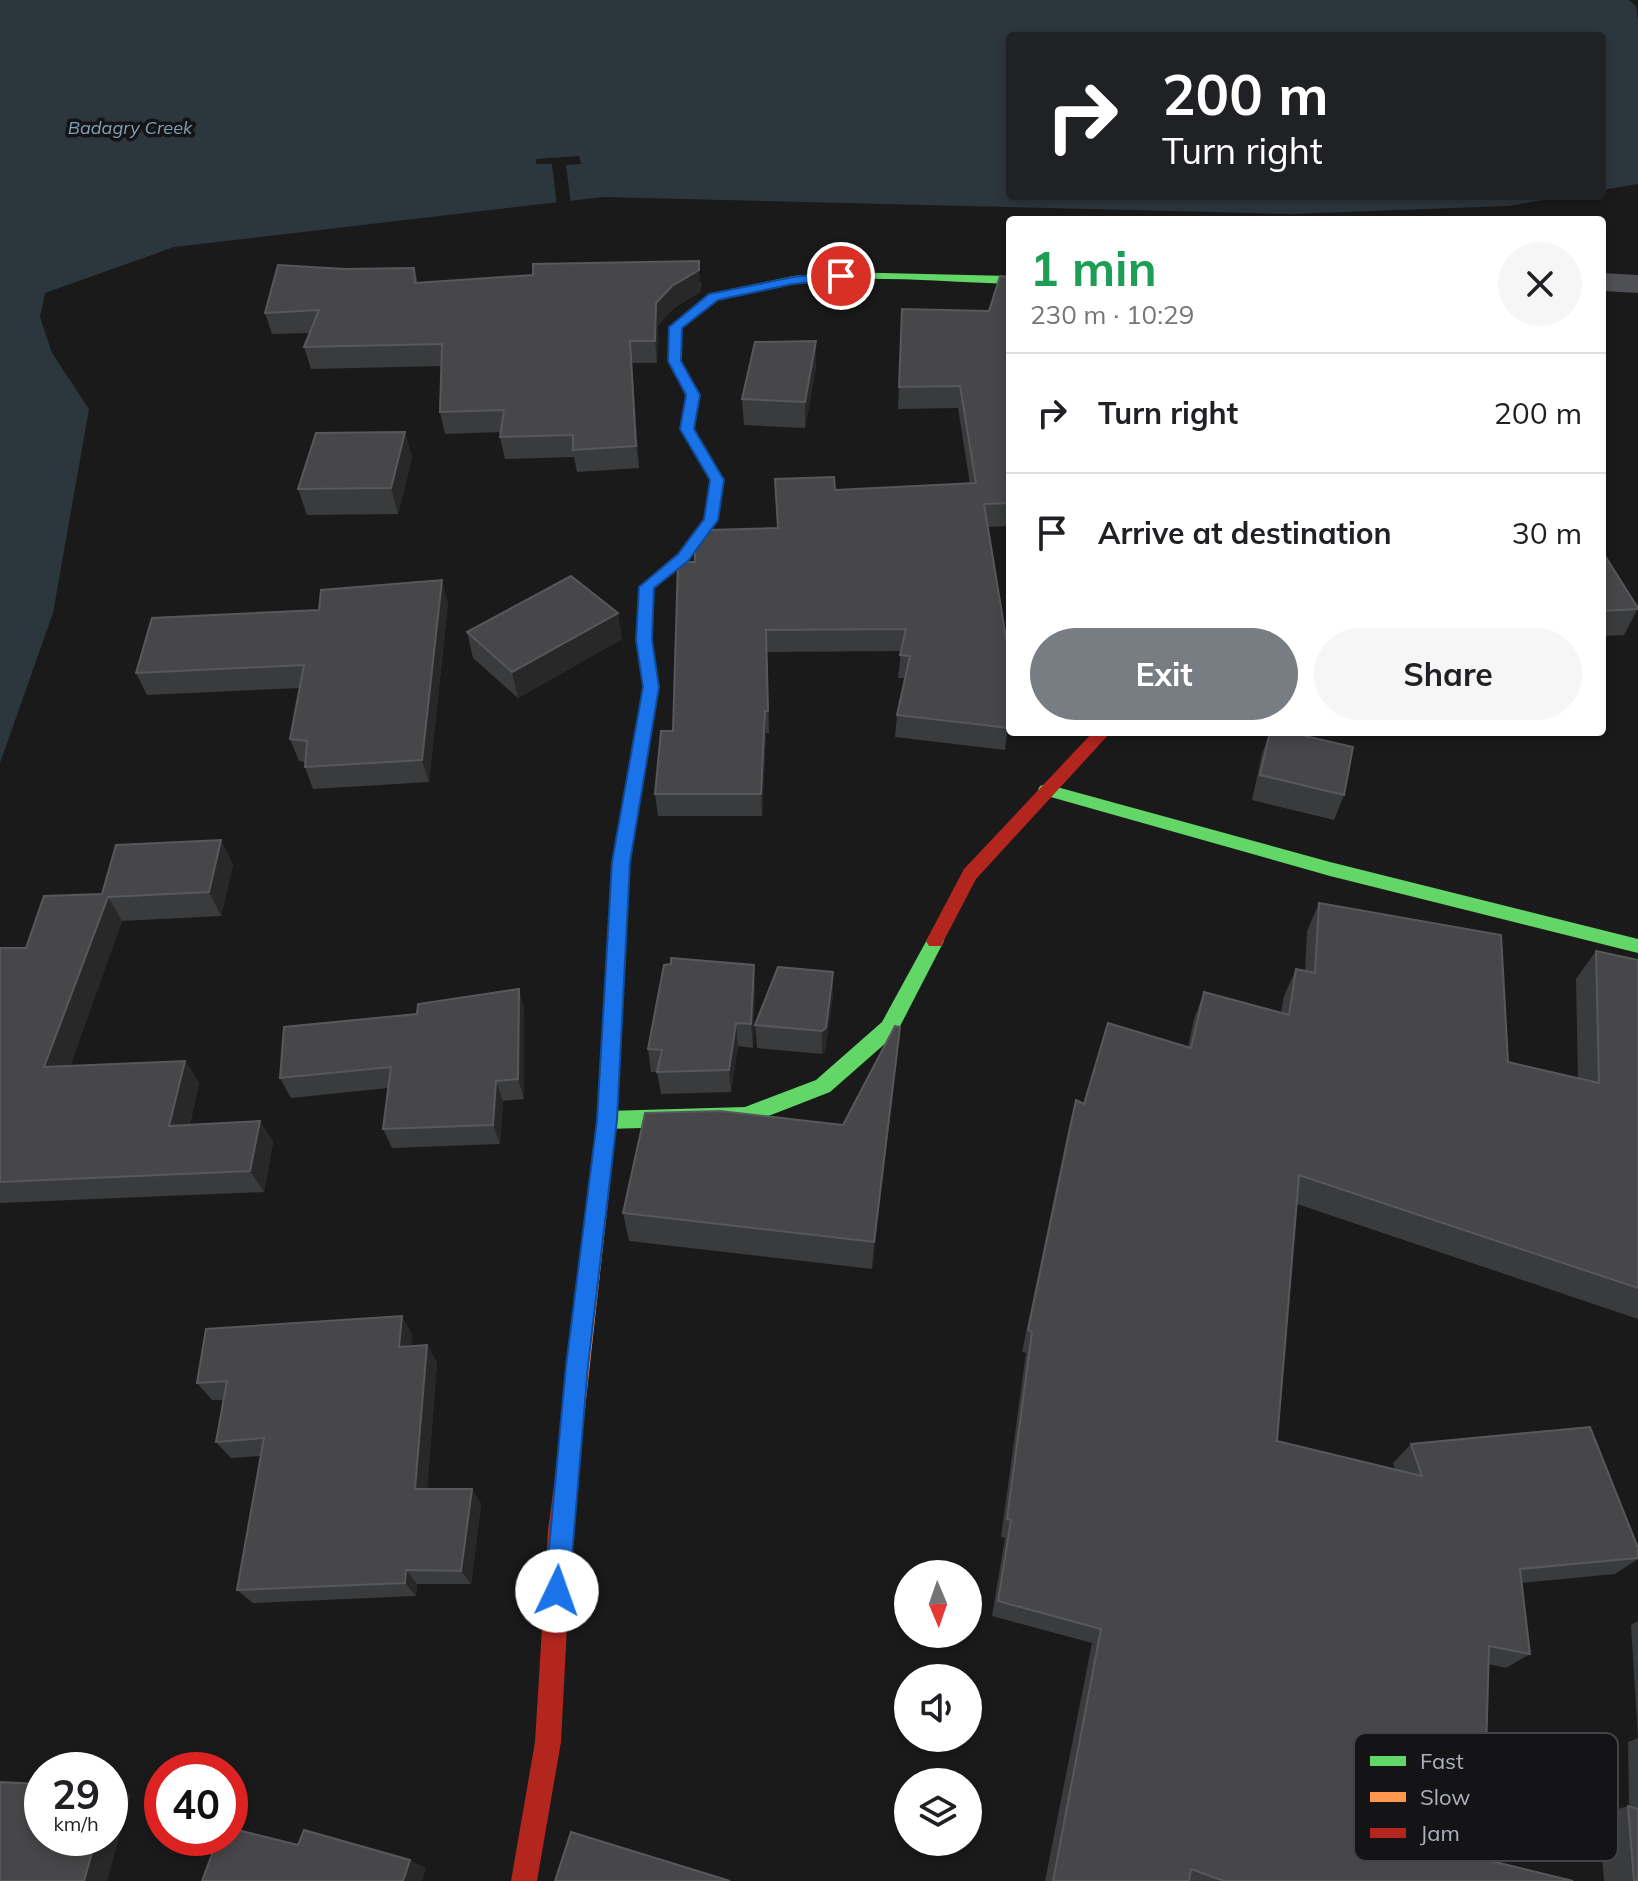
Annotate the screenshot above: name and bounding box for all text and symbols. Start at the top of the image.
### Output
text: 200 m [1162,59,1329,129]
icon: right [1030,64,1134,168]
water label: Badagry Creek [68,116,193,139]
text: Turn right [1162,128,1323,173]
text: 1 min [1030,238,1157,298]
pin [807,242,875,310]
button: close [1498,242,1582,326]
icon: arrive [819,254,863,298]
text: 230 m · 10:29 [1030,298,1194,331]
icon: right [1030,391,1074,435]
text: Turn right [1098,394,1238,432]
text: 200 m [1494,394,1582,432]
icon: arrive [1030,511,1074,555]
text: Arrive at destination [1098,514,1392,552]
text: 30 m [1512,514,1582,552]
button: Exit [1030,628,1298,720]
button: Share [1314,628,1582,720]
position arrow [515,1549,599,1633]
north arrow [894,1560,982,1648]
map controls [894,1560,982,1856]
button: sound [894,1664,982,1752]
legend [1354,1733,1618,1861]
text: Fast [1420,1747,1464,1775]
speed limit sign: 40 [144,1752,248,1856]
button: layers [894,1768,982,1856]
text: 29 [52,1769,100,1819]
text: Slow [1420,1783,1470,1811]
text: km/h [53,1811,99,1836]
text: Jam [1420,1819,1460,1847]

